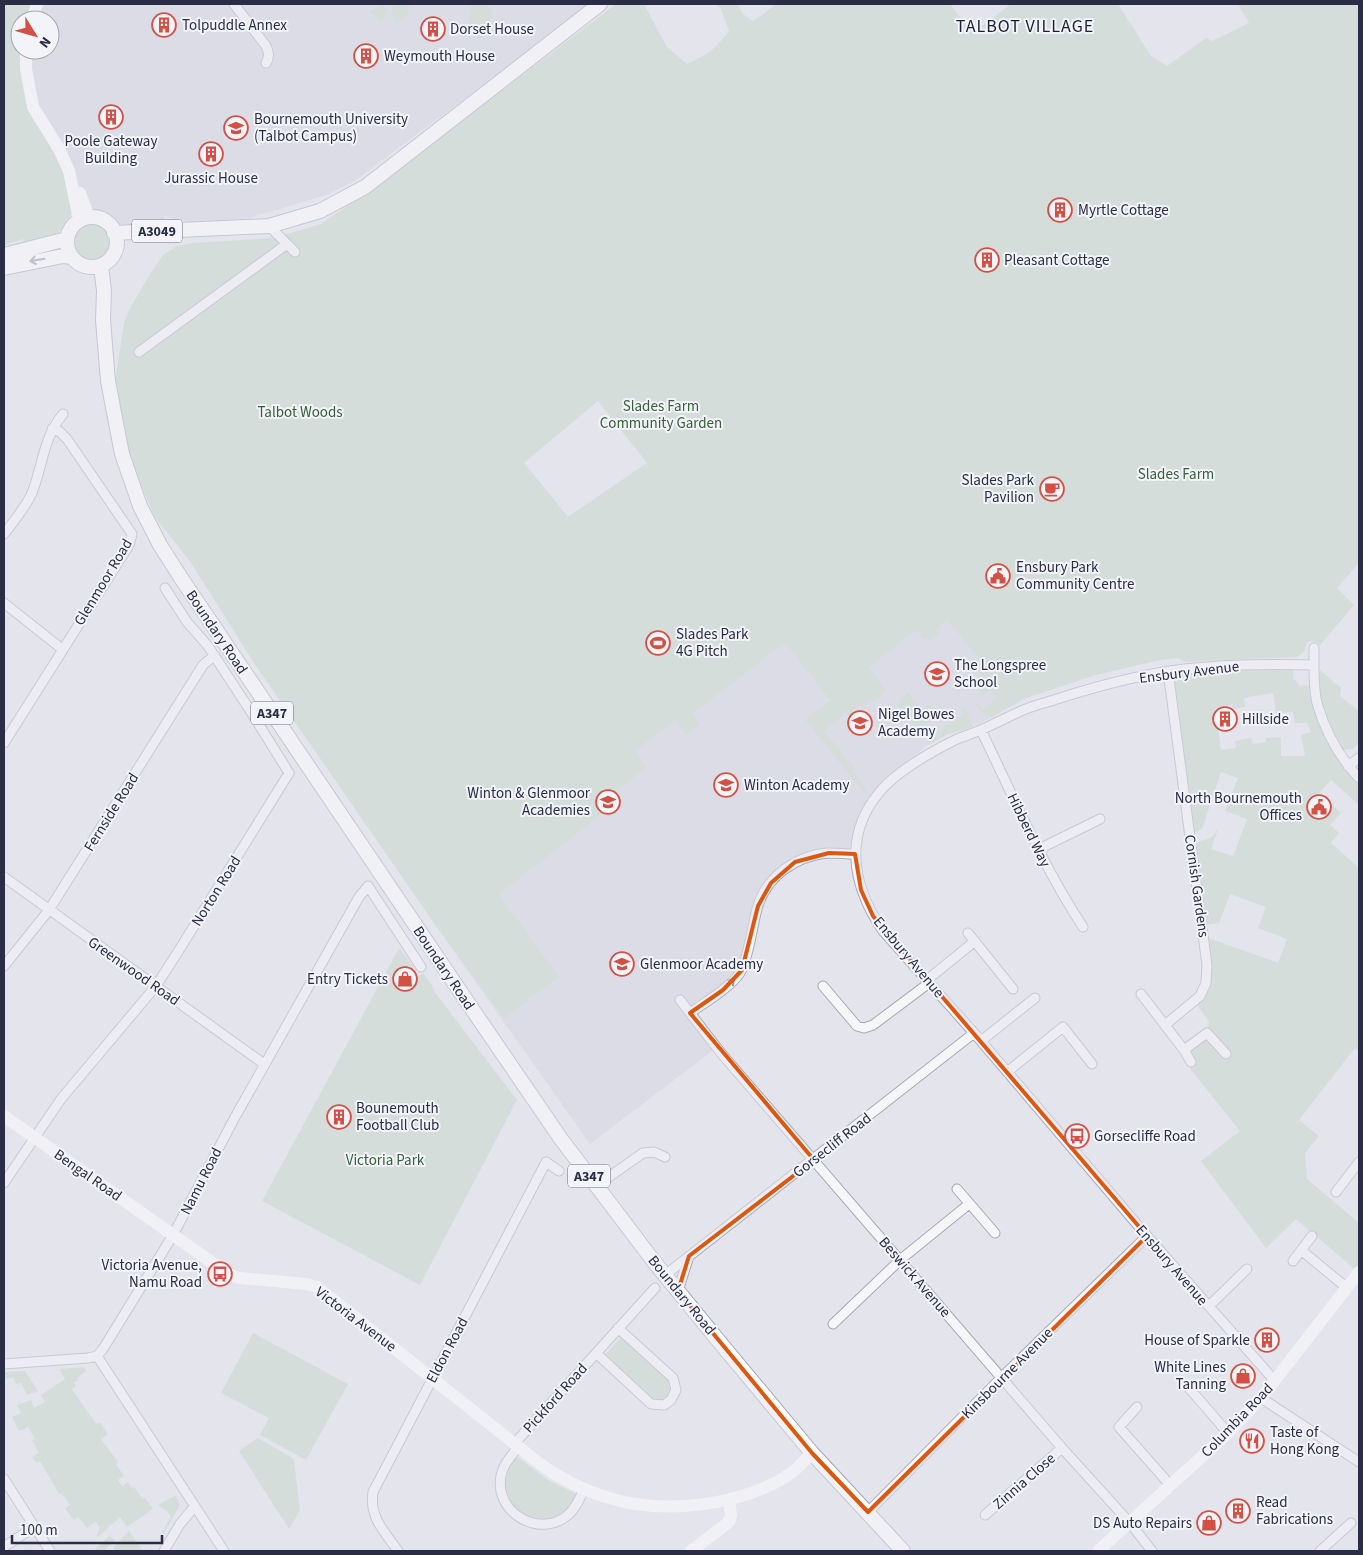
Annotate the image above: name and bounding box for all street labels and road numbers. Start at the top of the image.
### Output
road number: A3049 [132,220,182,242]
street label: Glenmoor Road [69,535,138,630]
street label: Boundary Road [181,586,252,678]
street label: Ensbury Avenue [1138,656,1240,689]
road number: A347 [251,701,293,724]
street label: Fernside Road [79,769,144,856]
street label: Hibberd Way [1002,790,1056,871]
street label: Cornish Gardens [1179,833,1214,939]
street label: Norton Road [186,852,246,931]
street label: Ensbury Avenue [868,912,949,1003]
street label: Boundary Road [408,922,479,1014]
street label: Greenwood Road [83,932,184,1011]
street label: Gorsecliff Road [789,1108,876,1183]
street label: Bengal Road [50,1144,126,1206]
street label: Namu Road [176,1144,227,1219]
road number: A347 [568,1164,610,1188]
street label: Ensbury Avenue [1131,1220,1213,1310]
street label: Beswick Avenue [874,1233,956,1322]
street label: Boundary Road [643,1251,720,1340]
street label: Victoria Avenue [311,1282,401,1357]
street label: Eldon Road [421,1314,474,1387]
street label: Kinsbourne Avenue [957,1323,1058,1424]
street label: Pickford Road [518,1359,592,1438]
street label: Columbia Road [1197,1379,1278,1462]
street label: Zinnia Close [989,1448,1060,1514]

